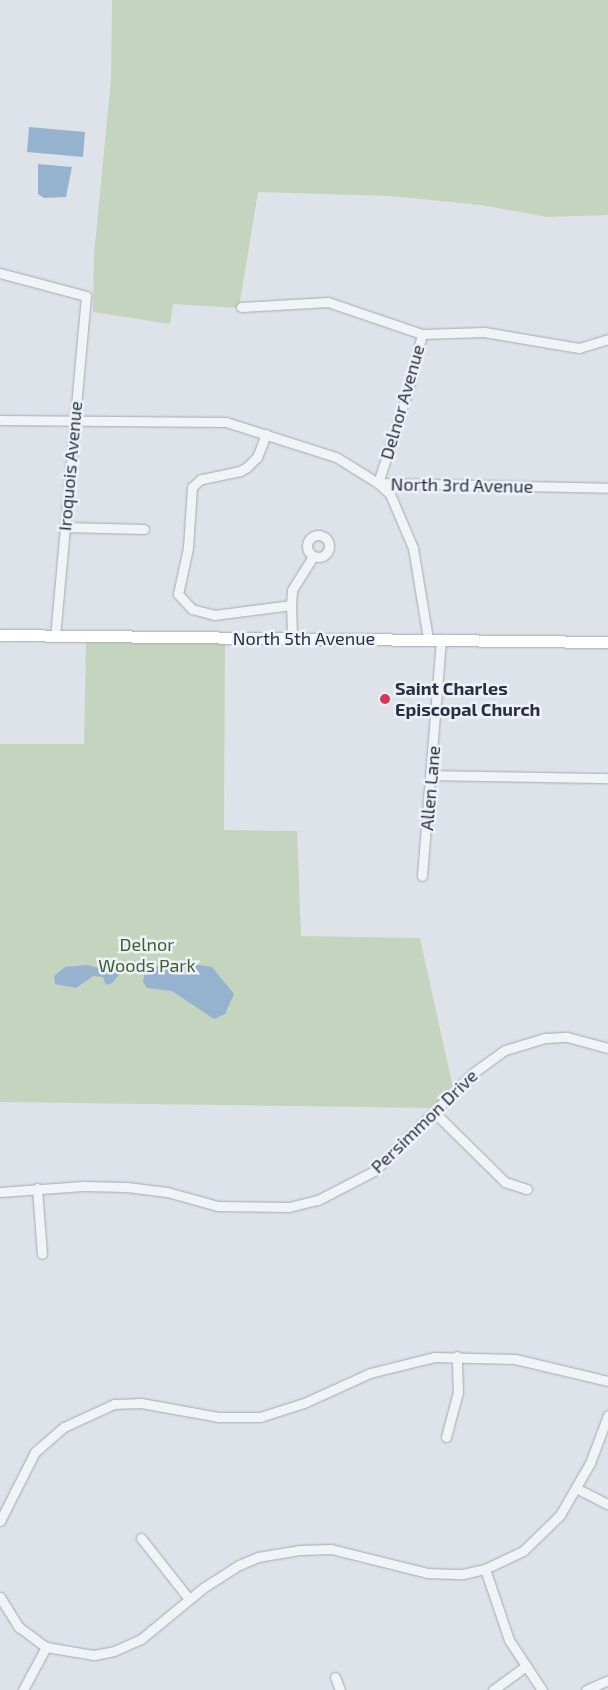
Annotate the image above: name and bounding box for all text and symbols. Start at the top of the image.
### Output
street label: Delnor Avenue [375,342,429,462]
street label: Iroquois Avenue [54,400,86,532]
street label: North 3rd Avenue [390,473,534,497]
street label: North 5th Avenue [233,627,375,649]
place label: Saint Charles Episcopal Church [395,678,541,721]
marker: Saint Charles Episcopal Church [379,693,391,705]
street label: Allen Lane [416,745,444,831]
park label: Delnor Woods Park [98,934,196,976]
street label: Persimmon Drive [366,1065,482,1177]

